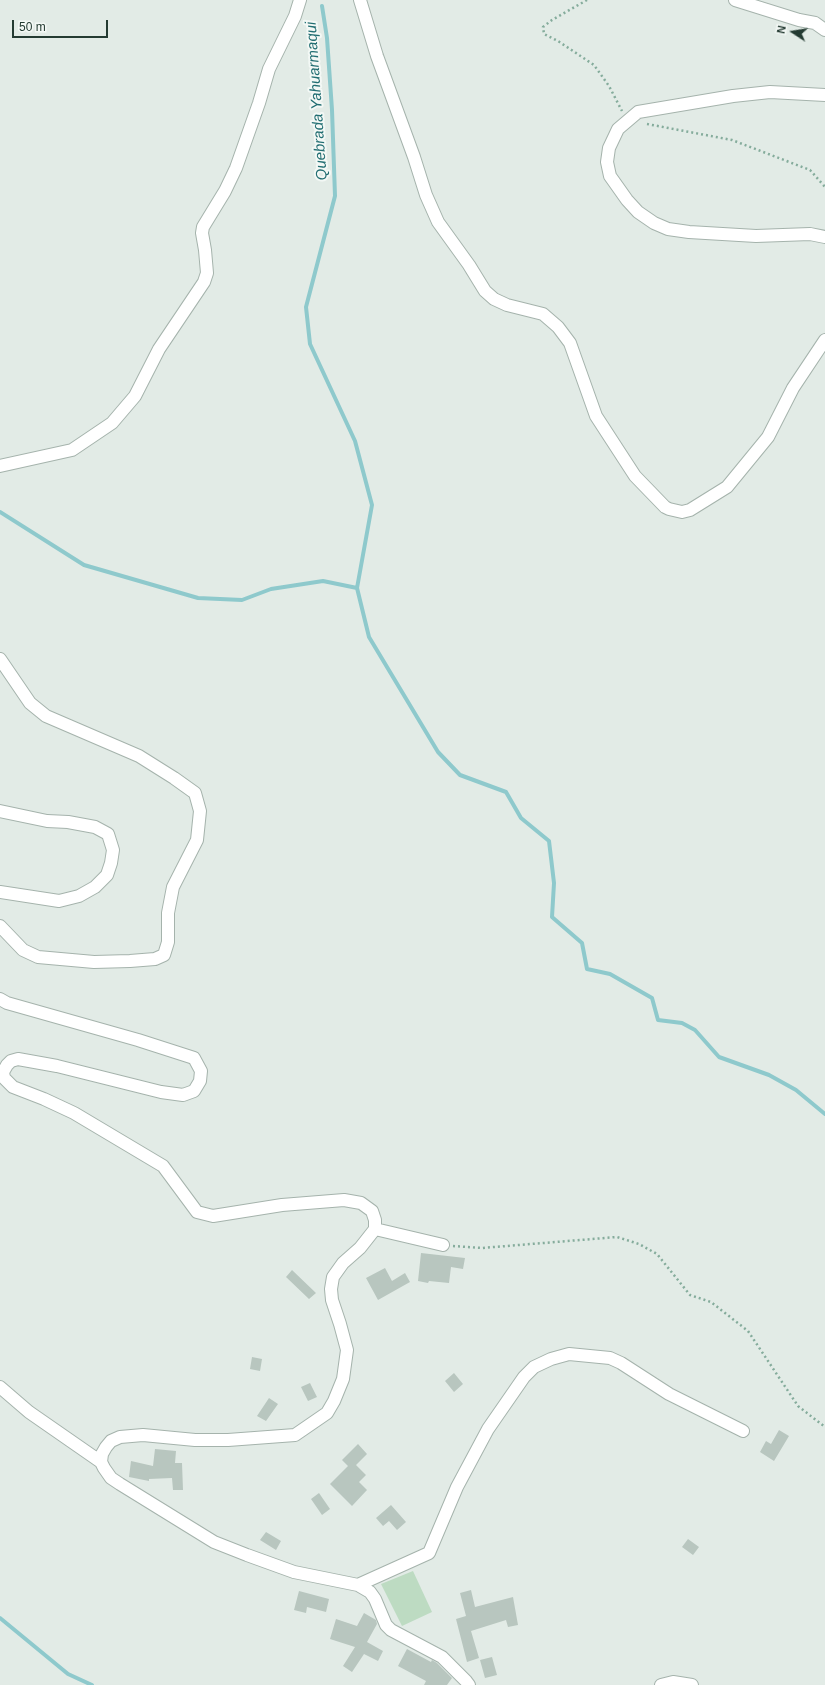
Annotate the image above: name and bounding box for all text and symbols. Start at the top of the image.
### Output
scale bar [14,12,110,38]
north arrow [773,12,813,52]
text: 50 m [19,20,46,34]
water label: Quebrada Yahuarmaqui [302,21,332,181]
text: N [775,24,788,35]

